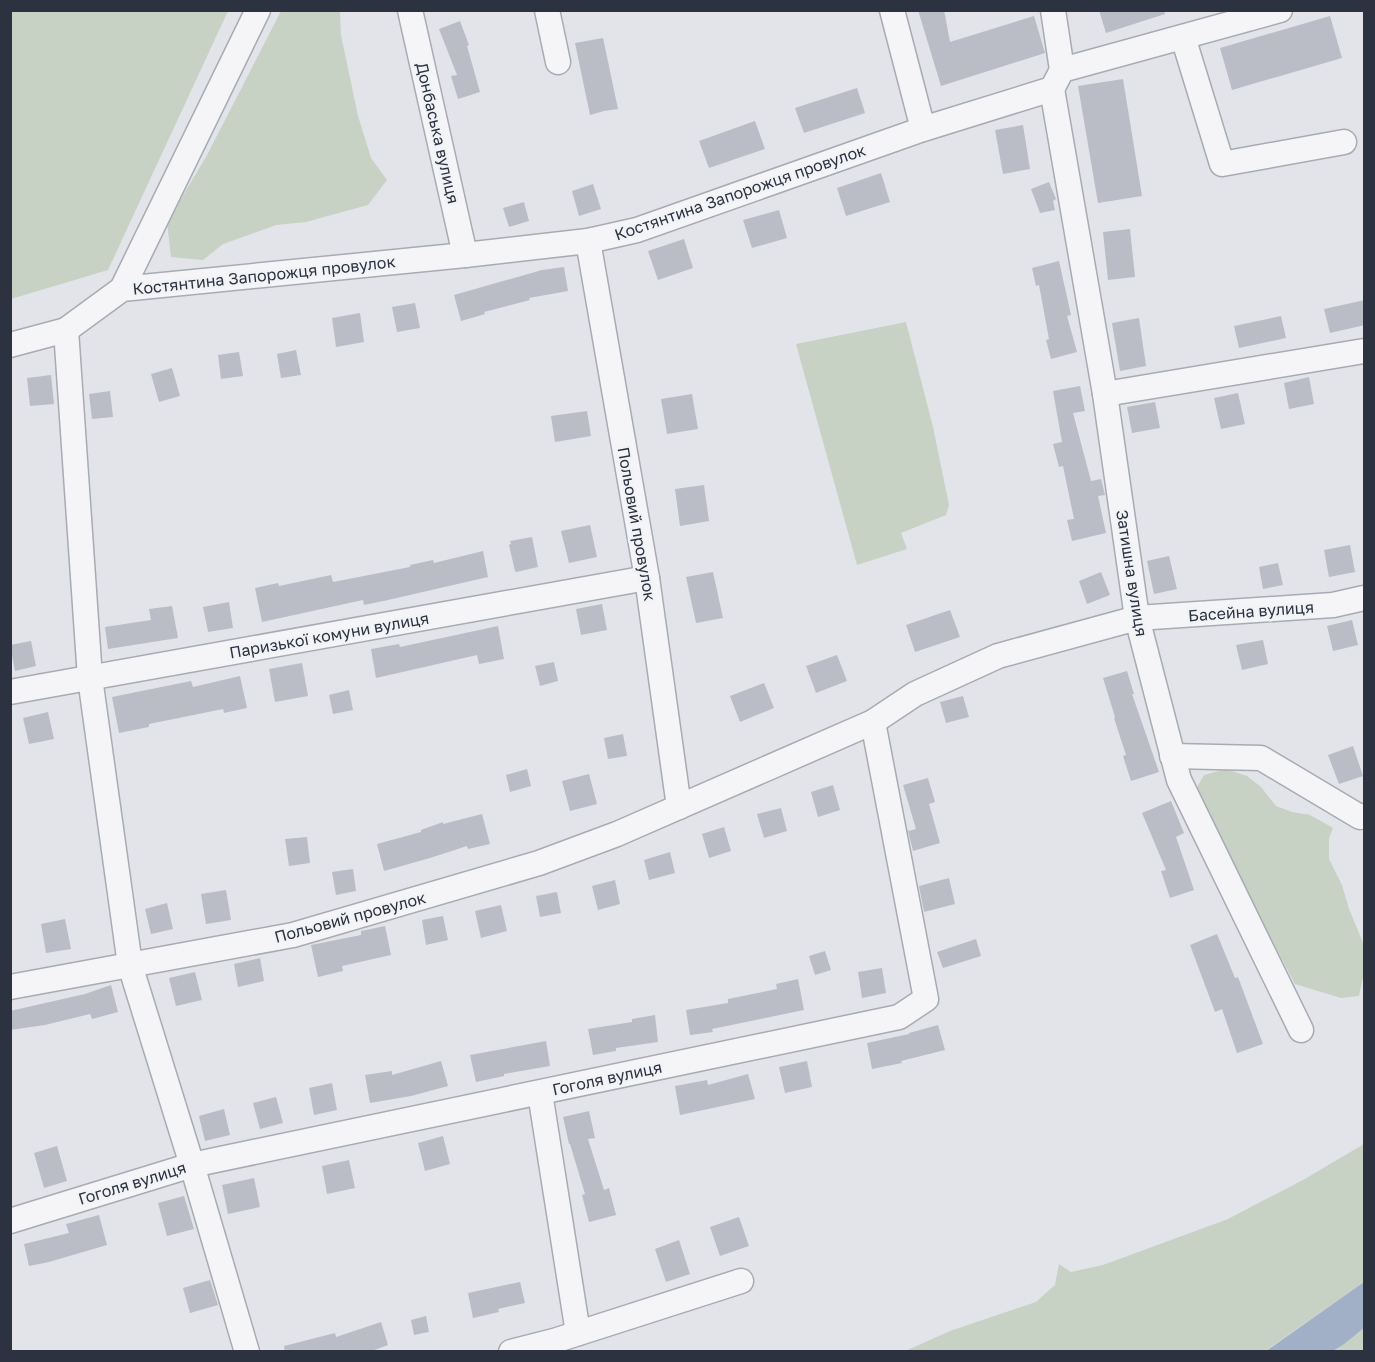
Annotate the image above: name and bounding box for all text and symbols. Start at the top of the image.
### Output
street label: Донбаська вулиця [412,60,464,206]
street label: Костянтина Запорожця провулок [612,140,868,244]
street label: Костянтина Запорожця провулок [132,251,396,299]
street label: Польовий провулок [614,445,660,603]
street label: Затишна вулиця [1112,508,1152,638]
street label: Басейна вулиця [1187,597,1315,625]
street label: Паризької комуни вулиця [228,608,430,662]
street label: Польовий провулок [272,887,428,947]
street label: Гоголя вулиця [550,1057,664,1099]
street label: Гоголя вулиця [76,1157,188,1209]

